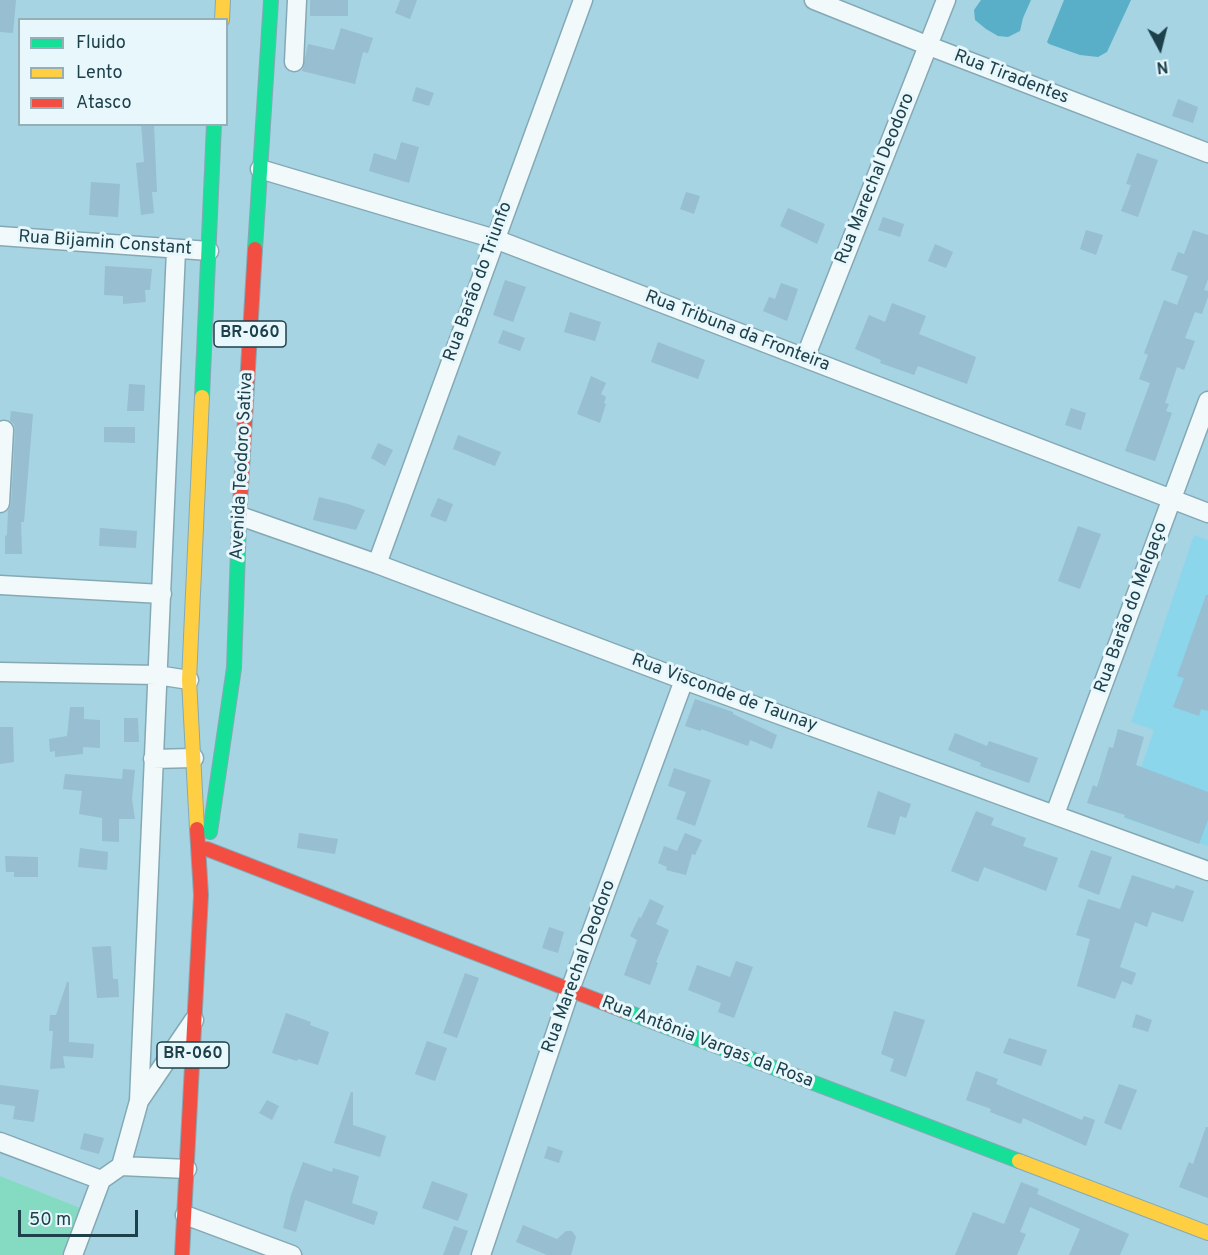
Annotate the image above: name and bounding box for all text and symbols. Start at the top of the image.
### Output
legend [18,18,228,126]
north arrow [1130,18,1190,78]
text: Fluido [76,32,126,55]
street label: Rua Tiradentes [950,46,1072,110]
text: N [1155,55,1169,76]
text: Lento [76,62,122,85]
street label: Rua Marechal Deodoro [832,90,920,268]
text: Atasco [76,92,132,115]
street label: Rua Barão do Triunfo [440,199,518,365]
street label: Rua Bijamin Constant [17,227,193,261]
street label: Rua Tribuna da Fronteira [641,287,833,377]
road number: BR-060 [214,321,286,347]
street label: Avenida Teodoro Sativa [227,371,259,561]
street label: Rua Barão do Melgaço [1091,520,1173,696]
street label: Rua Visconde de Taunay [628,650,820,738]
street label: Rua Marechal Deodoro [539,878,621,1056]
street label: Rua Antônia Vargas da Rosa [598,993,816,1093]
road number: BR-060 [157,1042,229,1068]
scale bar [21,1198,141,1236]
text: 50 m [29,1209,71,1232]

